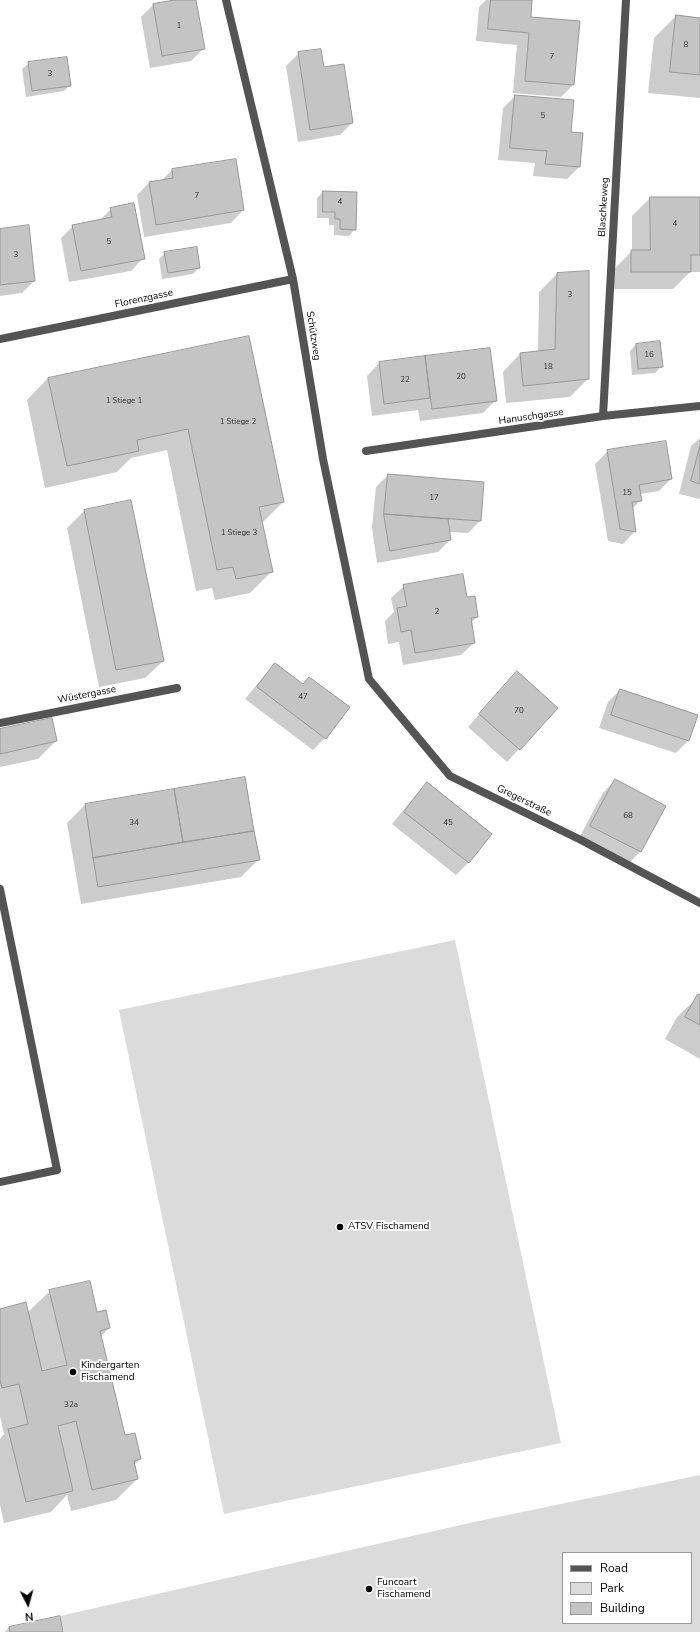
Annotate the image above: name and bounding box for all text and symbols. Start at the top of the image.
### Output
house number: 1 [177,21,181,31]
house number: 8 [684,40,688,50]
house number: 7 [550,52,554,62]
house number: 3 [48,69,52,79]
house number: 5 [541,111,545,121]
street label: Blaschkeweg [596,177,612,237]
house number: 7 [195,191,199,201]
house number: 4 [338,197,342,207]
house number: 4 [673,219,677,229]
house number: 5 [107,237,111,247]
house number: 3 [14,250,18,260]
street label: Florenzgasse [114,287,174,311]
house number: 3 [568,290,572,300]
street label: Schützweg [303,311,323,361]
house number: 16 [644,350,654,360]
house number: 18 [543,362,553,372]
house number: 20 [456,372,466,382]
house number: 22 [400,375,410,385]
house number: 1 Stiege 1 [106,396,142,406]
street label: Hanuschgasse [498,407,564,427]
house number: 1 Stiege 2 [220,417,256,427]
house number: 15 [622,488,632,498]
house number: 17 [429,493,439,503]
house number: 1 Stiege 3 [221,528,257,538]
house number: 2 [435,607,439,617]
street label: Wüstergasse [57,683,117,707]
house number: 47 [298,692,308,702]
house number: 70 [514,706,524,716]
street label: Gregerstraße [495,783,553,819]
house number: 68 [623,811,633,821]
house number: 34 [129,818,139,828]
house number: 45 [443,818,453,828]
place label: ATSV Fischamend [348,1221,429,1233]
marker: ATSV Fischamend [335,1222,345,1232]
place label: Kindergarten Fischamend [81,1360,139,1384]
marker: Kindergarten Fischamend [68,1367,78,1377]
house number: 32a [64,1400,78,1410]
legend [562,1552,692,1624]
text: Road [600,1560,628,1576]
place label: Funcoart Fischamend [377,1577,431,1600]
text: Park [600,1580,624,1596]
north arrow [8,1584,48,1624]
marker: Funcoart Fischamend [364,1584,374,1594]
text: Building [600,1600,645,1616]
text: N [24,1609,34,1624]

